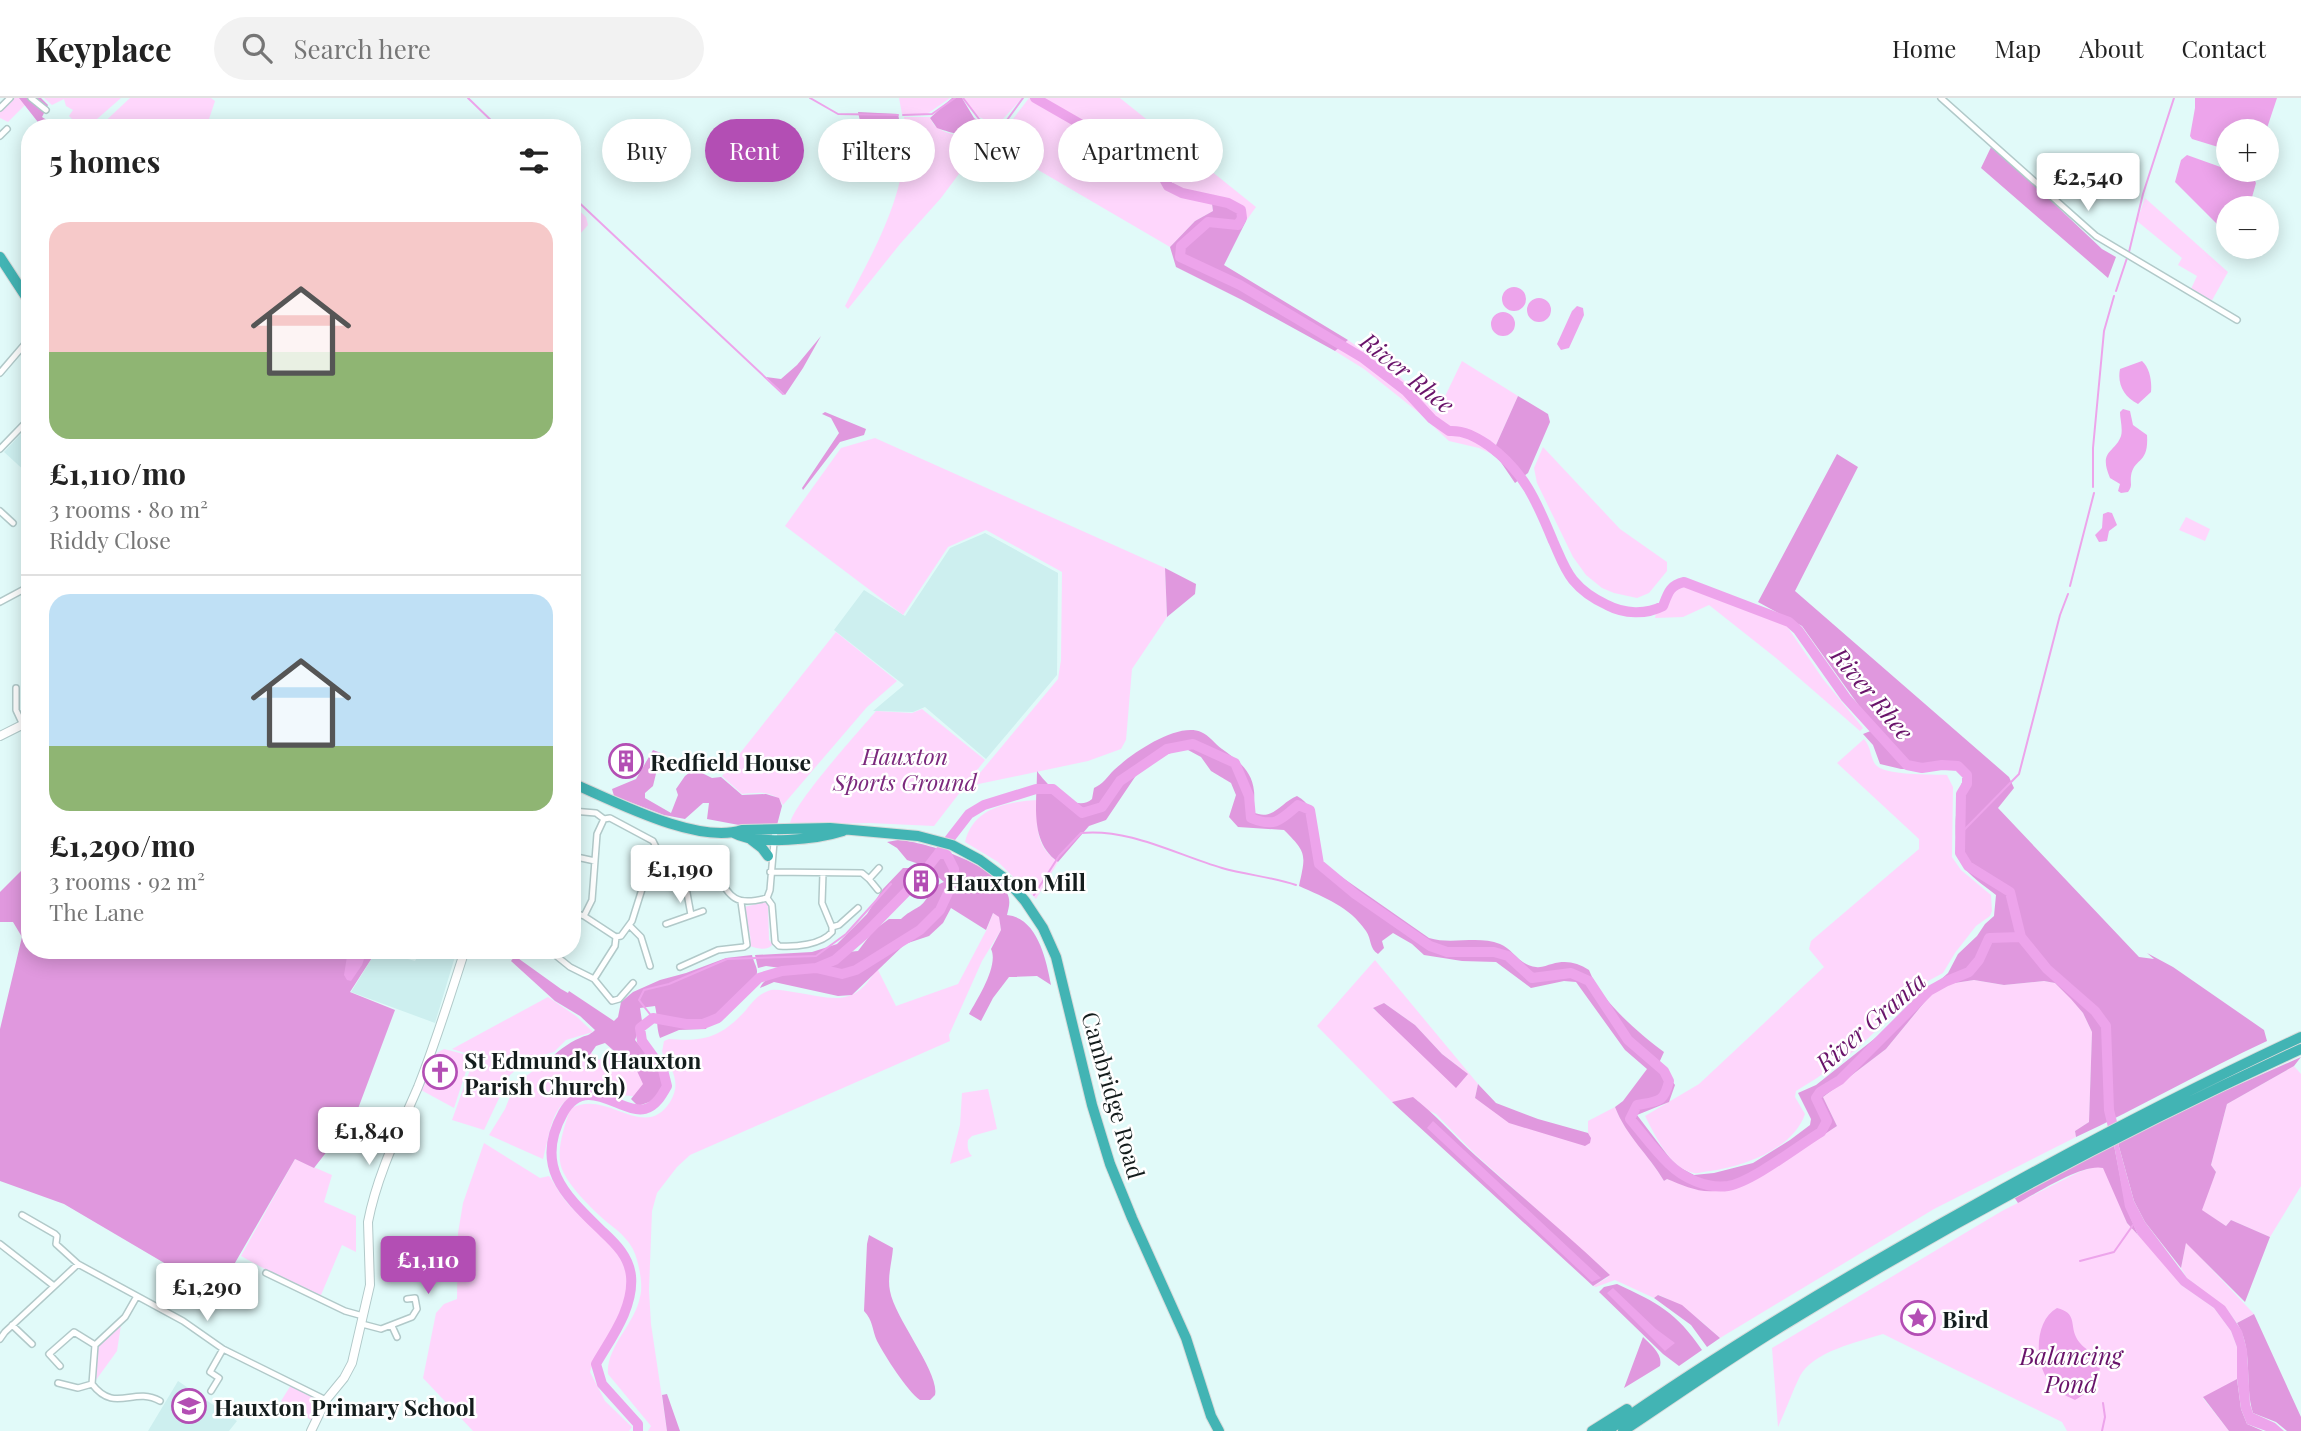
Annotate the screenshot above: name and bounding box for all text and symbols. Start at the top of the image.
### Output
search box [214,17,704,80]
text: Keyplace [35,26,172,70]
icon: search [238,29,276,67]
text: Search here [294,31,431,66]
text: Home [1892,32,1956,64]
text: Map [1994,32,2041,64]
text: About [2079,32,2143,64]
text: Contact [2181,32,2266,64]
chip: Buy [602,119,691,182]
chip: Rent [705,119,804,182]
chip: Filters [818,119,935,182]
chip: New [949,119,1044,182]
chip: Apartment [1058,119,1223,182]
map controls [2216,119,2279,259]
button: + [2216,119,2279,182]
text: 5 homes [49,141,160,181]
icon: filters [515,142,553,180]
pin: £2,540 [2031,153,2145,213]
text: £2,540 [2053,160,2123,191]
button: − [2216,196,2279,259]
icon: home [238,268,364,394]
water label: River Rhee [1354,324,1462,420]
text: £1,110/mo [49,453,186,493]
text: 3 rooms · 80 m² [49,493,208,524]
text: Riddy Close [49,524,171,555]
water label: River Rhee [1824,639,1921,746]
icon: home [238,640,364,766]
park label: Hauxton Sports Ground [832,740,978,797]
building icon: Redfield House [607,742,645,780]
place label: Redfield House [650,746,811,777]
text: £1,290/mo [49,825,195,865]
pin: £1,190 [623,846,737,905]
text: £1,190 [647,852,713,883]
building icon: Hauxton Mill [902,862,940,900]
text: 3 rooms · 92 m² [49,865,205,896]
place label: Hauxton Mill [946,866,1086,897]
text: The Lane [49,896,144,927]
water label: River Granta [1807,964,1932,1078]
street label: Cambridge Road [1075,1008,1153,1182]
place label: St Edmund's (Hauxton Parish Church) [464,1044,701,1101]
church icon: St Edmund's (Hauxton Parish Church) [421,1053,459,1091]
pin: £1,840 [312,1108,426,1167]
text: £1,840 [334,1114,404,1145]
pin: £1,110 [371,1236,485,1296]
text: £1,110 [397,1243,459,1274]
pin: £1,290 [150,1264,264,1323]
text: £1,290 [172,1270,242,1301]
place icon: Bird [1899,1299,1937,1337]
place label: Bird [1942,1303,1989,1334]
water label: Balancing Pond [2018,1339,2125,1399]
school or university icon: Hauxton Primary School [170,1387,208,1425]
place label: Hauxton Primary School [214,1391,476,1422]

